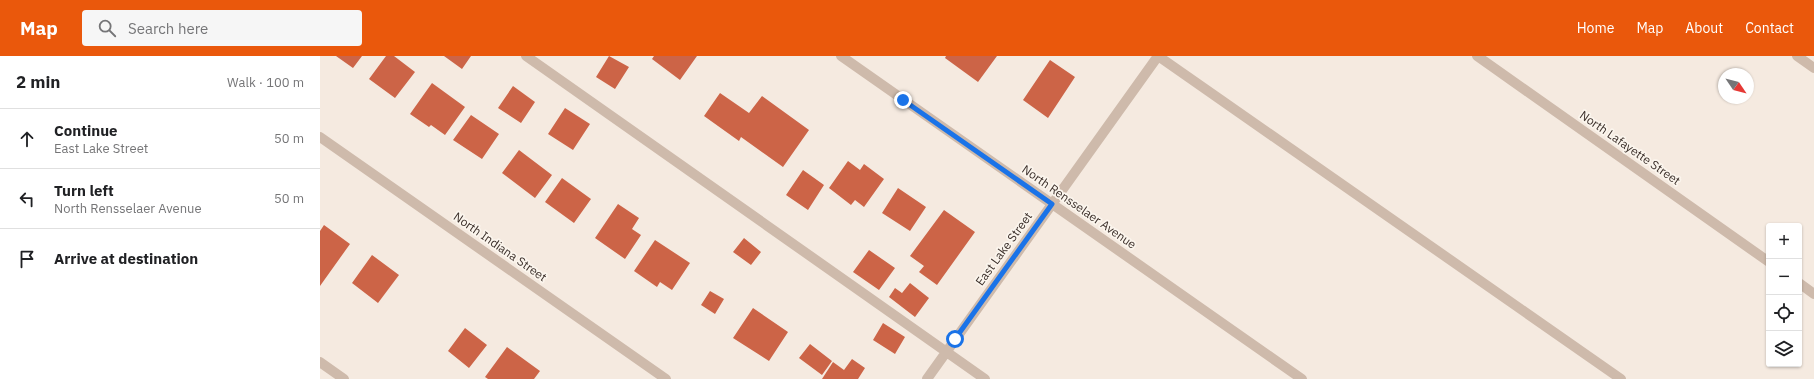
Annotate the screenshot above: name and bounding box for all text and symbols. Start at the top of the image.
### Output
search box [82,10,362,46]
text: Map [20,16,58,40]
icon: search [96,17,118,39]
text: Search here [128,19,208,38]
text: Home [1577,19,1614,37]
text: Map [1636,19,1663,37]
text: About [1685,19,1723,37]
text: Contact [1745,19,1794,37]
north arrow [1718,68,1754,104]
text: 2 min [16,71,60,93]
text: Walk · 100 m [227,74,304,91]
route end [894,91,912,109]
street label: North Lafayette Street [1577,107,1683,188]
text: Continue [54,121,118,140]
icon: ahead [16,128,38,150]
text: 50 m [274,130,304,147]
text: East Lake Street [54,140,148,157]
street label: North Rensselaer Avenue [1019,161,1140,252]
text: Turn left [54,181,114,200]
icon: left [16,188,38,210]
text: 50 m [274,190,304,207]
text: North Rensselaer Avenue [54,200,202,217]
street label: North Indiana Street [451,209,550,284]
street label: East Lake Street [972,209,1035,288]
map controls [1766,223,1802,367]
button: + [1766,223,1802,259]
icon: arrive [16,248,38,270]
text: Arrive at destination [54,249,198,268]
button: − [1766,259,1802,295]
button: locate [1766,295,1802,331]
route start [946,330,964,348]
button: layers [1766,331,1802,367]

